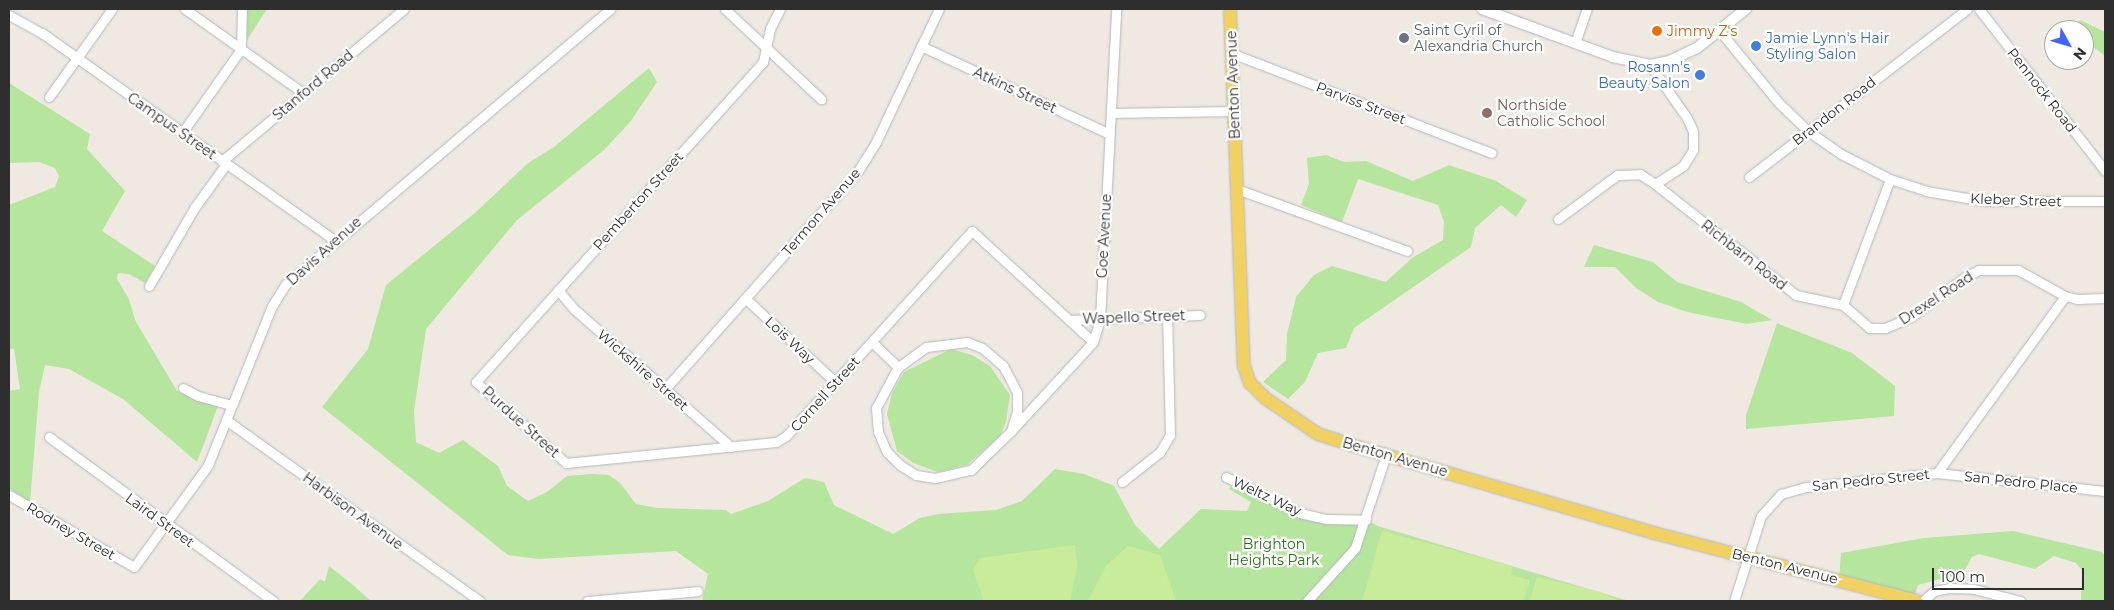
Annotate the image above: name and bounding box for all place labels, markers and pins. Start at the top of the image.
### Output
place label: Saint Cyril of Alexandria Church [1414,22,1543,54]
place label: Jimmy Z's [1667,23,1737,39]
marker: Jimmy Z's [1651,25,1663,37]
place label: Jamie Lynn's Hair Styling Salon [1766,30,1889,62]
marker: Saint Cyril of Alexandria Church [1398,32,1410,44]
marker: Jamie Lynn's Hair Styling Salon [1750,40,1762,52]
place label: Rosann's Beauty Salon [1598,59,1690,92]
marker: Rosann's Beauty Salon [1694,69,1706,81]
place label: Northside Catholic School [1497,97,1605,130]
marker: Northside Catholic School [1481,107,1493,119]

